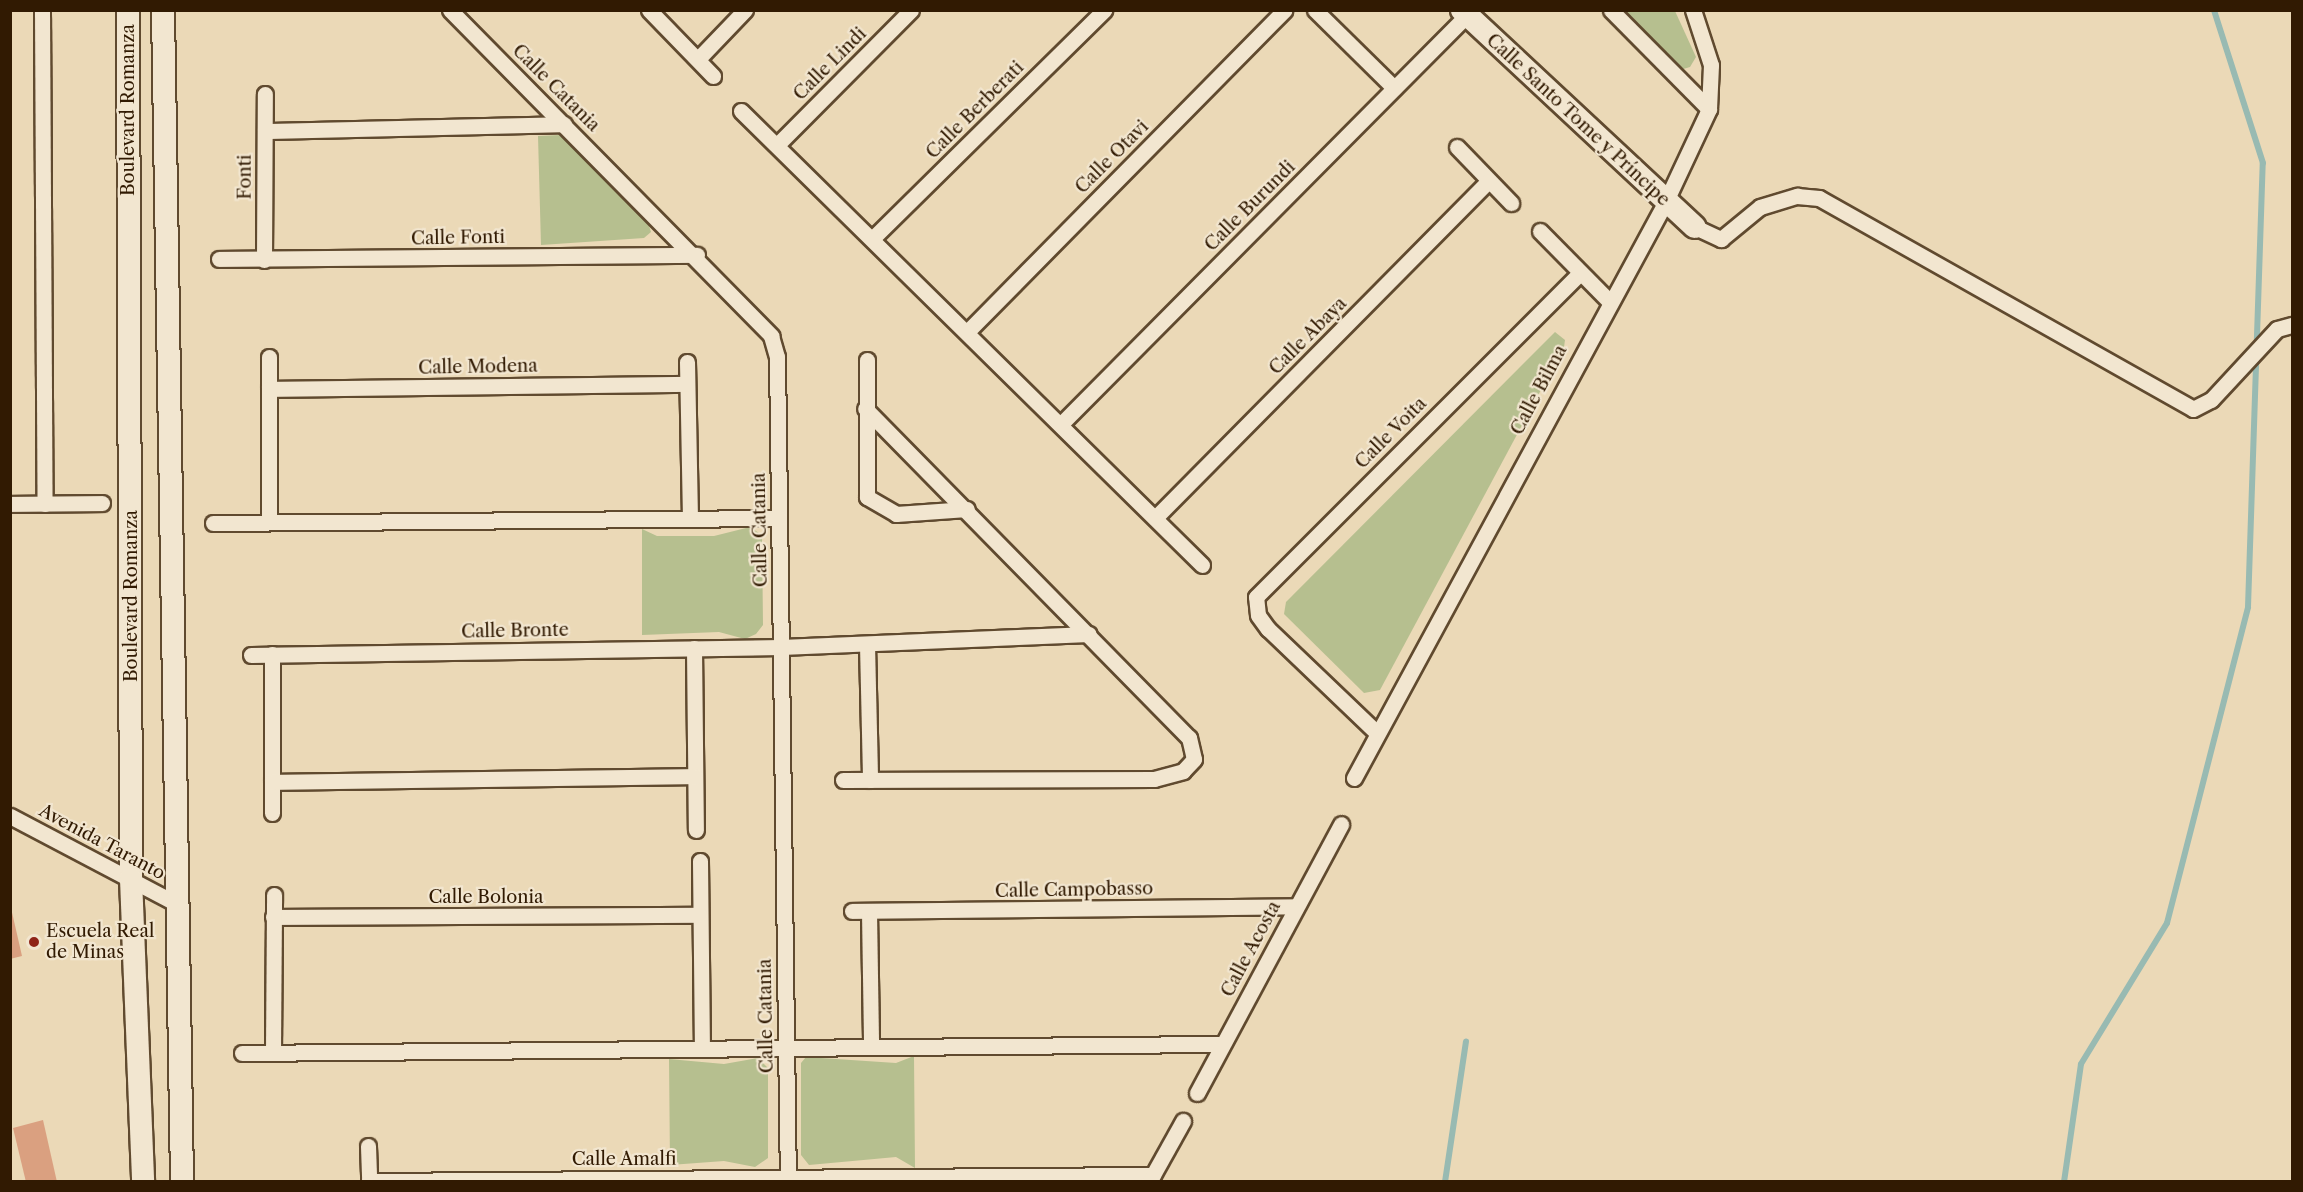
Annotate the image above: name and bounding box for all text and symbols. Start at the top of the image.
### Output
street label: Calle Lindi [789,23,871,105]
street label: Boulevard Romanza [117,24,139,196]
street label: Calle Santo Tome y Príncipe [1481,29,1675,211]
street label: Calle Catania [508,40,604,136]
street label: Calle Berberati [922,57,1028,163]
street label: Calle Otavi [1071,116,1153,198]
street label: Fonti [234,154,256,200]
street label: Calle Burundi [1200,156,1300,256]
street label: Calle Fonti [411,226,505,250]
street label: Calle Abaya [1265,293,1351,379]
street label: Calle Bilma [1506,341,1572,439]
street label: Calle Modena [418,355,538,379]
street label: Calle Voita [1351,393,1431,473]
street label: Calle Catania [748,473,772,587]
street label: Boulevard Romanza [120,510,142,682]
street label: Calle Bronte [461,619,569,643]
street label: Avenida Taranto [35,799,169,885]
street label: Calle Campobasso [995,878,1153,902]
street label: Calle Bolonia [428,886,544,908]
street label: Calle Acosta [1217,897,1285,1001]
place label: Escuela Real de Minas [46,921,155,964]
marker: Escuela Real de Minas [27,935,41,949]
street label: Calle Catania [754,959,778,1073]
street label: Calle Amalfi [571,1148,677,1170]

